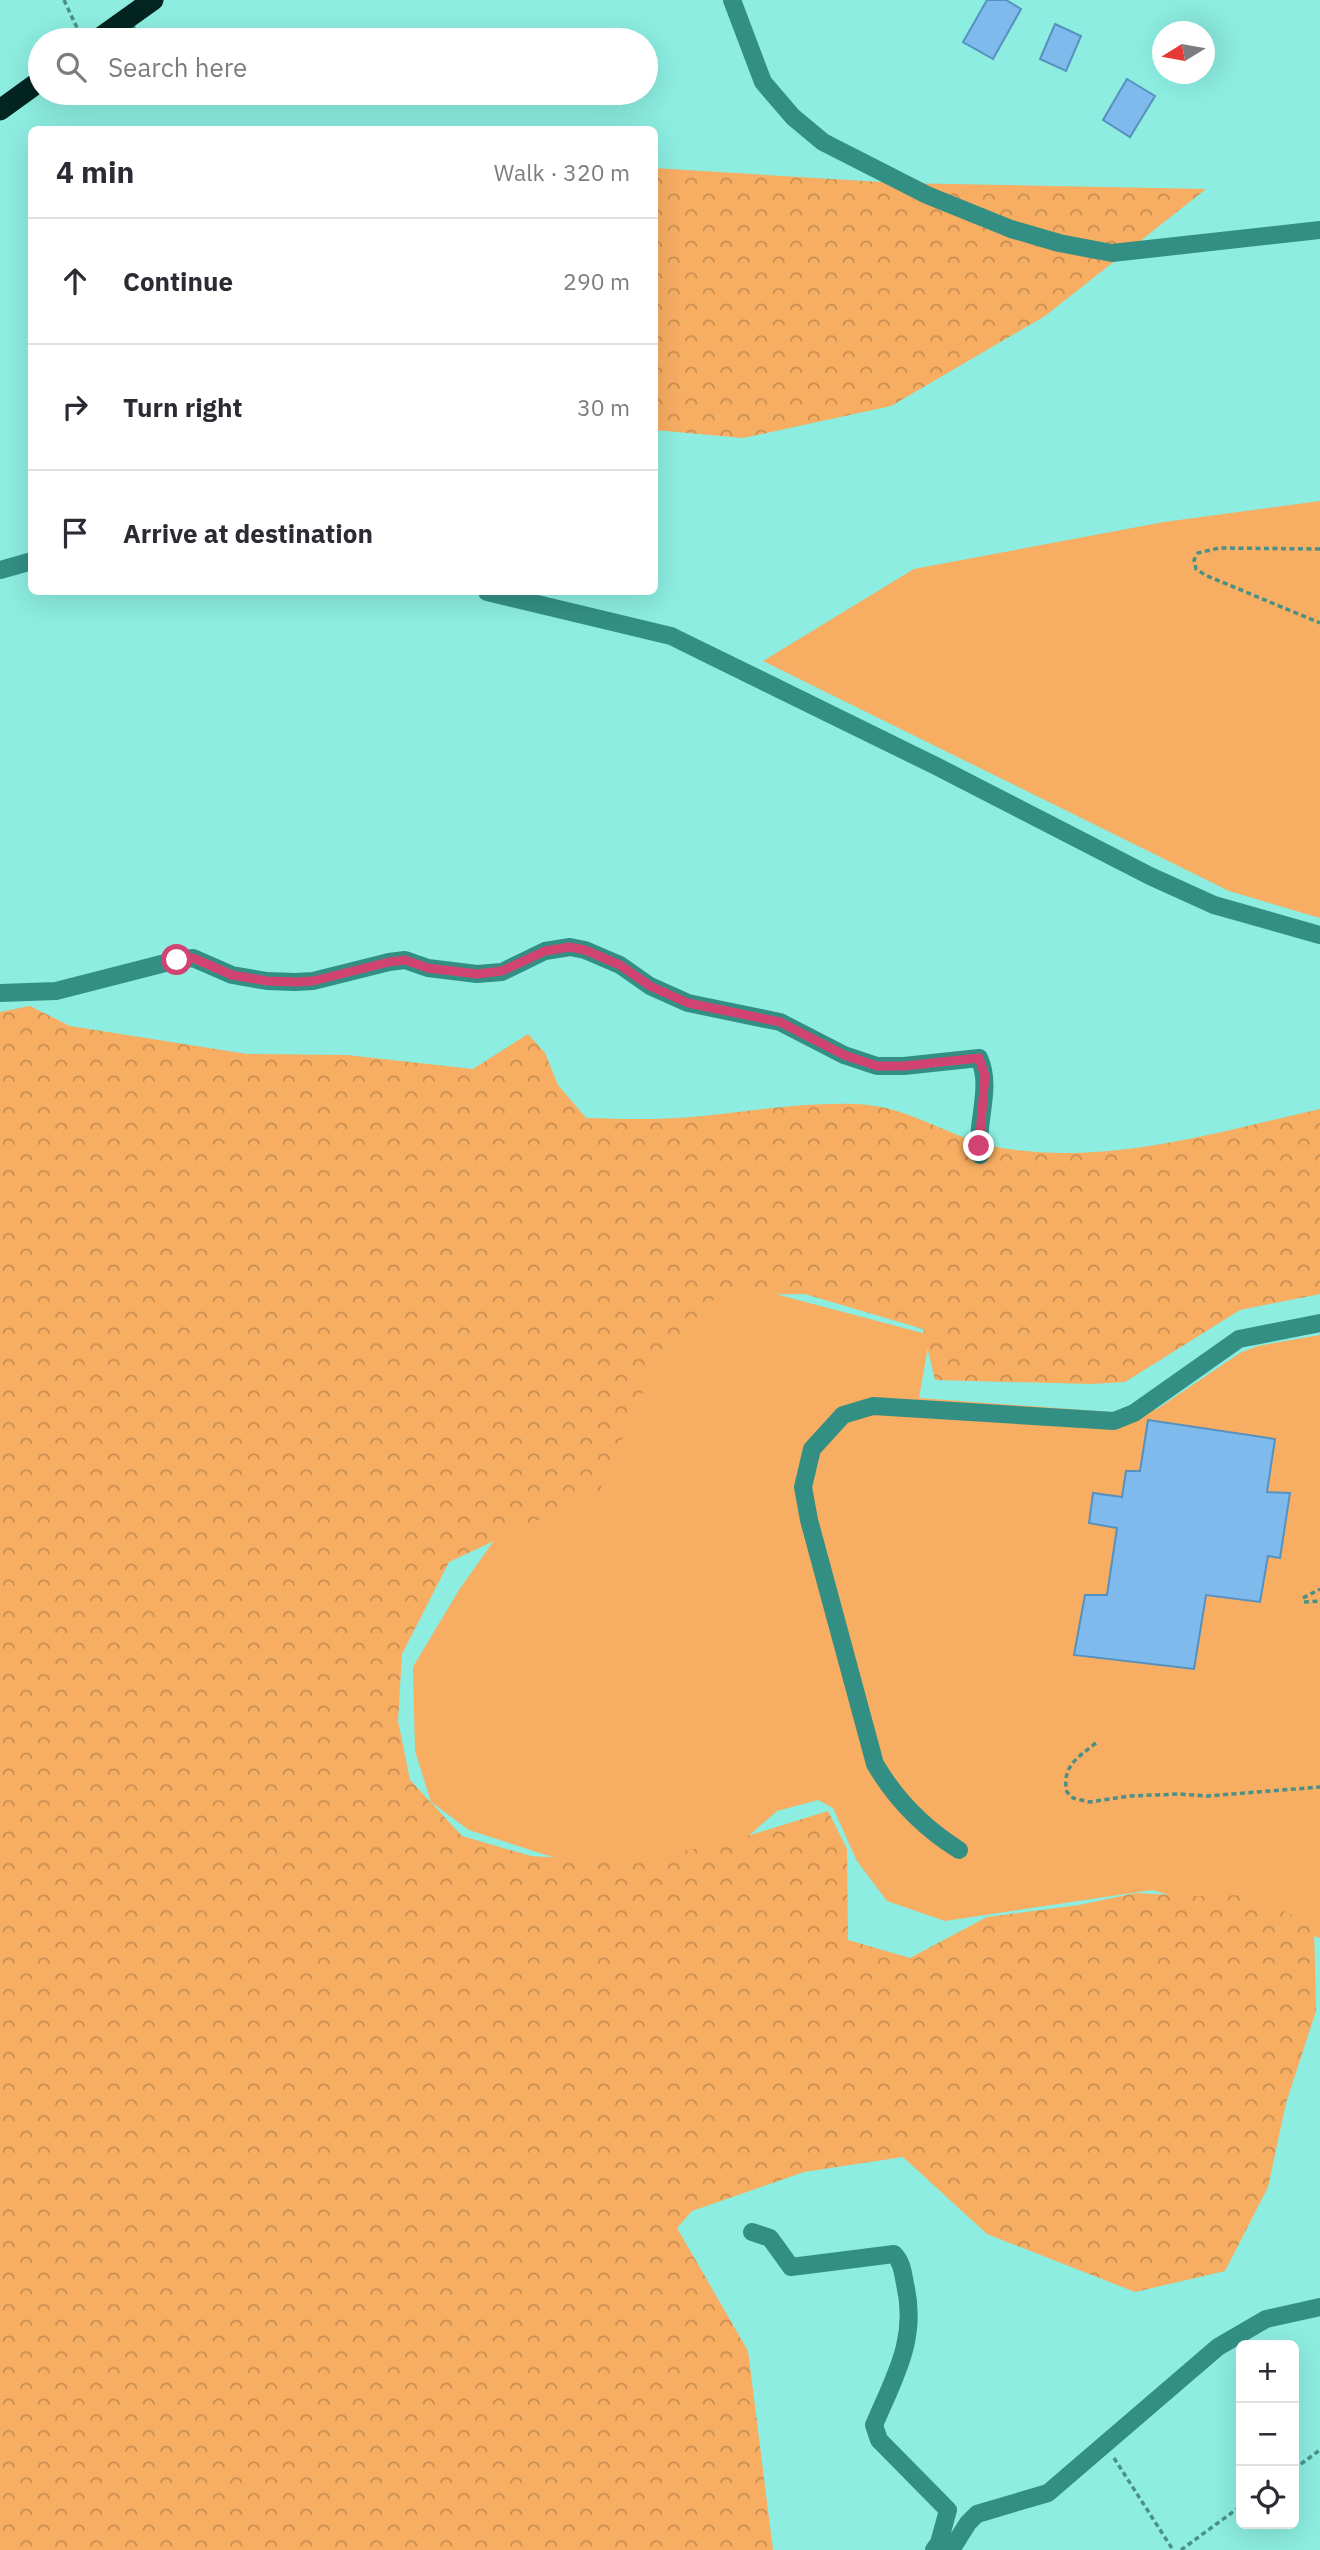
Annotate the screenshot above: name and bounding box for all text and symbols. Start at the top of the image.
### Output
north arrow [1152,21,1215,84]
search box [28,28,658,105]
icon: search [52,48,90,86]
text: Search here [108,50,247,84]
text: 4 min [56,152,134,191]
text: Walk · 320 m [494,157,630,187]
icon: ahead [56,262,94,300]
text: Continue [123,264,233,298]
text: 290 m [563,266,630,296]
icon: right [56,388,94,426]
text: Turn right [123,390,242,424]
text: 30 m [577,392,630,422]
icon: arrive [56,514,94,552]
text: Arrive at destination [123,516,373,550]
route start [161,944,192,975]
route end [963,1130,994,1161]
map controls [1236,2340,1299,2529]
button: + [1236,2340,1299,2403]
button: − [1236,2403,1299,2466]
button: locate [1236,2466,1299,2529]

